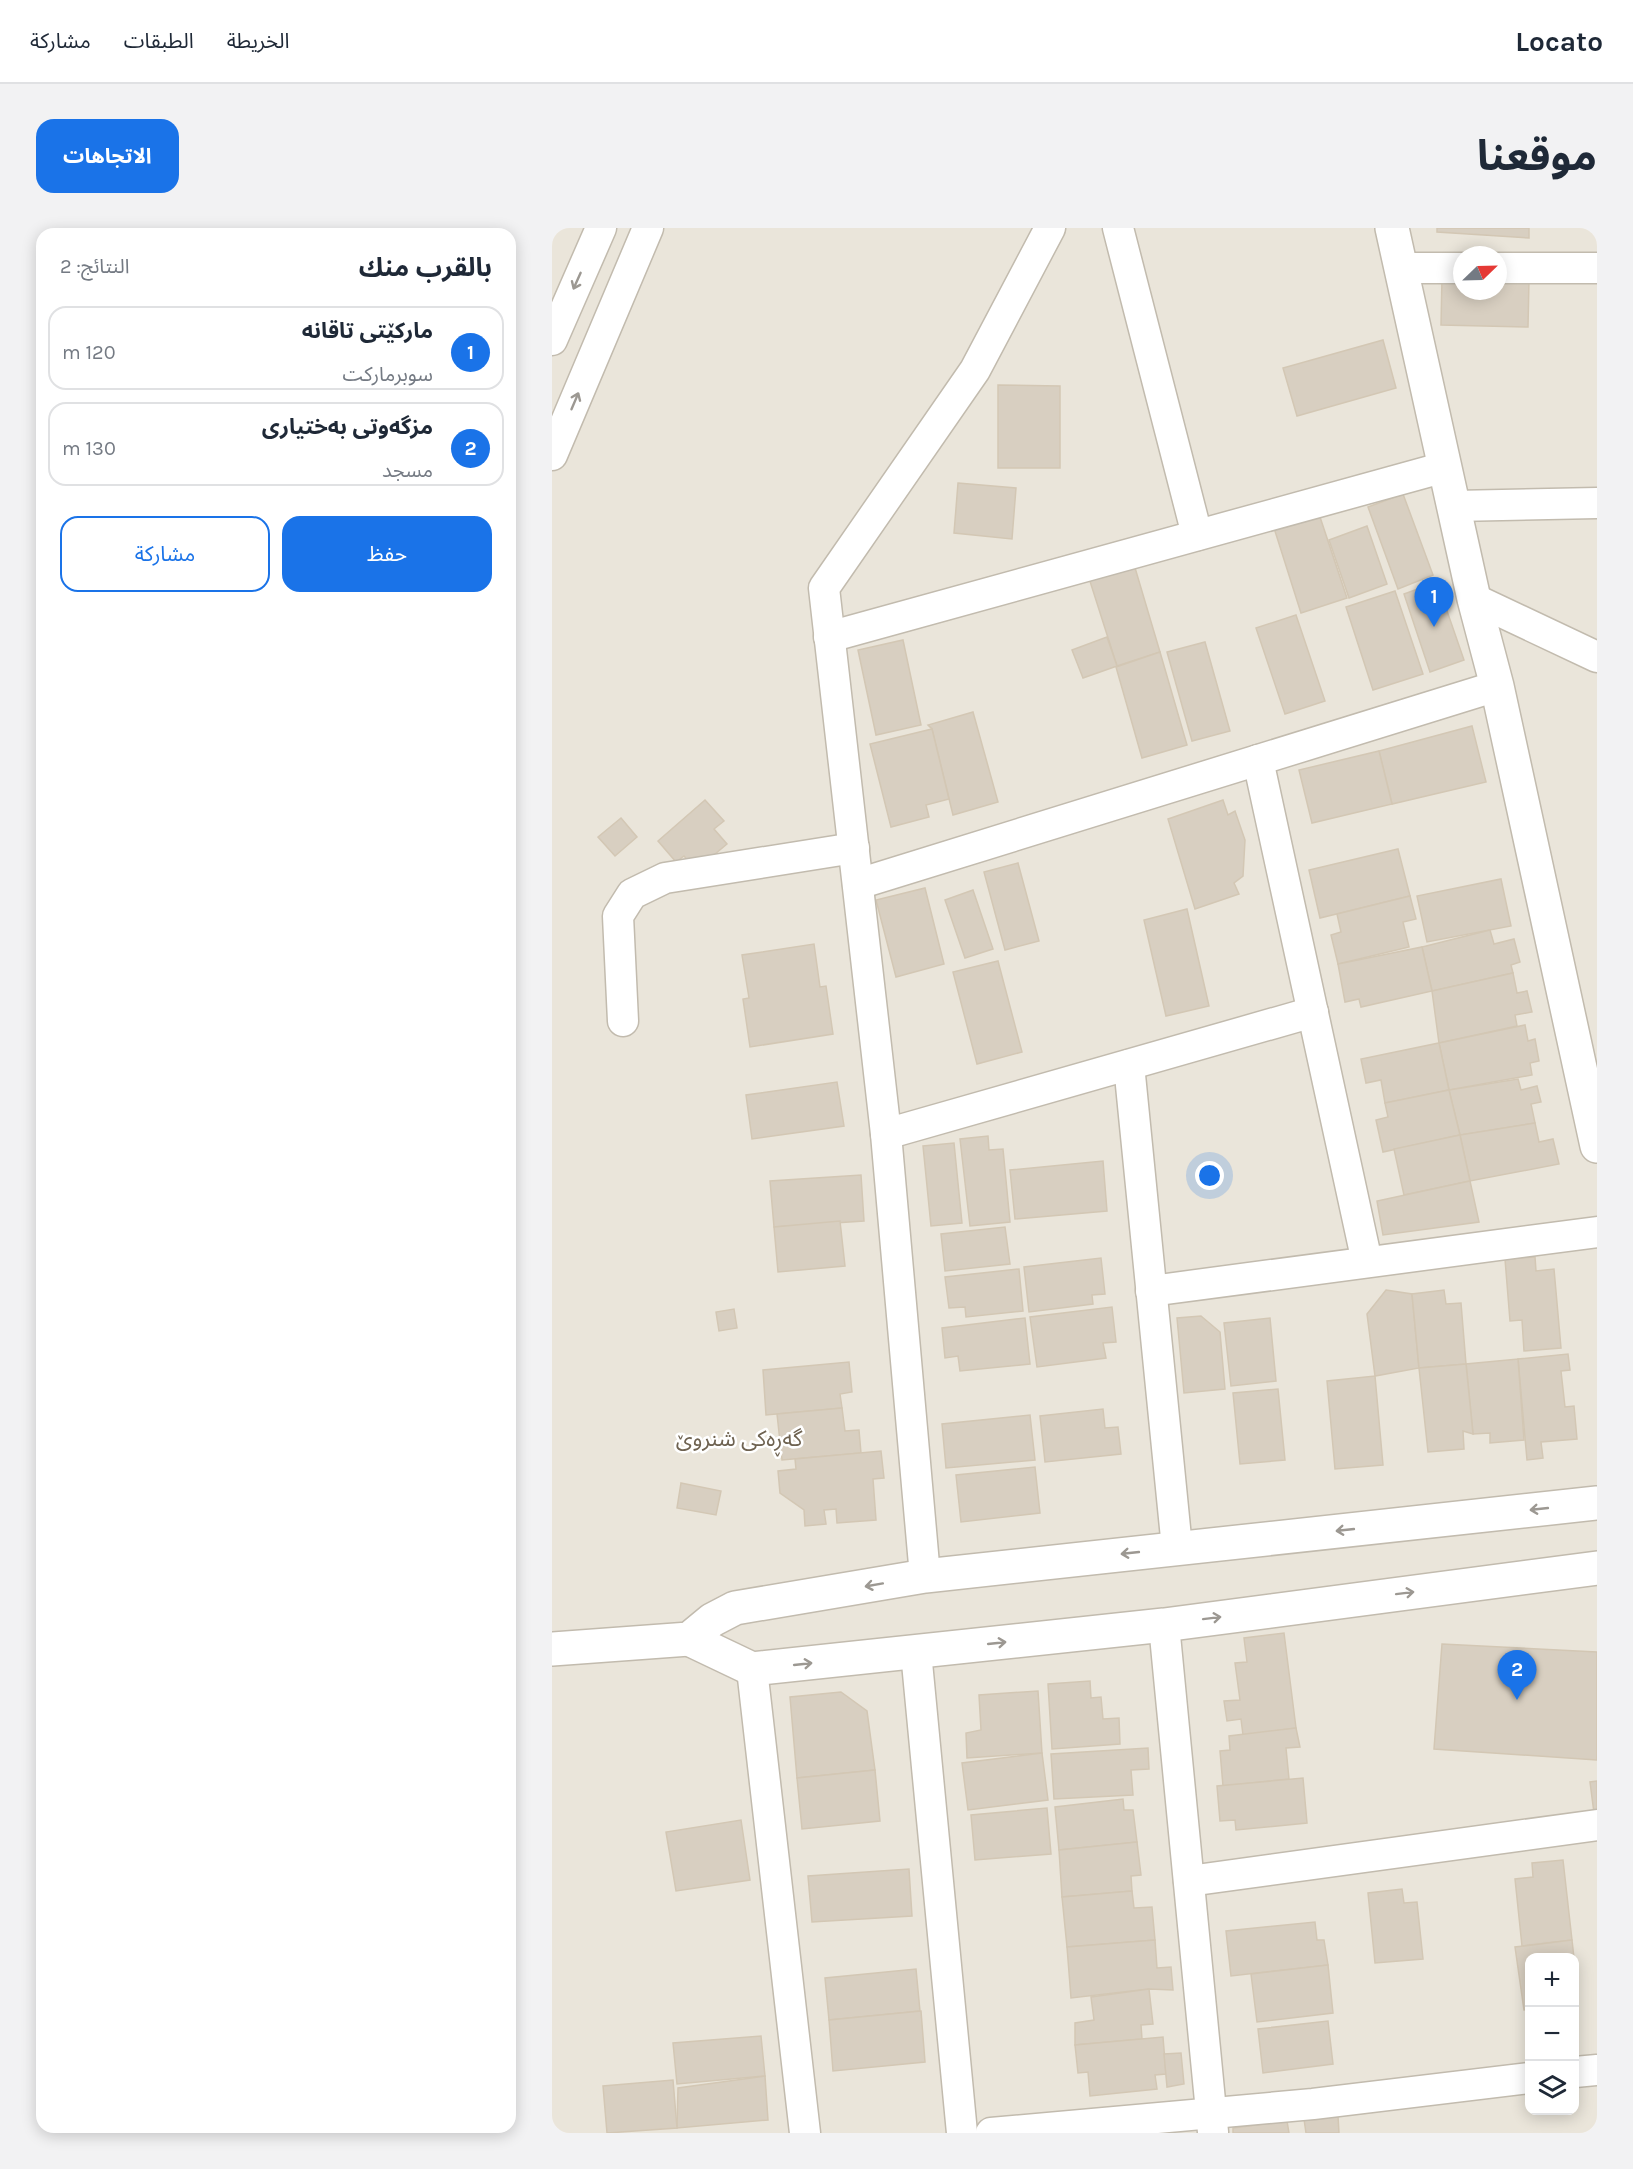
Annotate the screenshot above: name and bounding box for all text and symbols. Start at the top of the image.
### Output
text: Locato [1515,25,1603,58]
text: مشاركة [30,29,91,53]
text: الطبقات [124,29,194,53]
text: الخريطة [227,29,290,53]
button: الاتجاهات [36,119,179,193]
text: موقعنا [1477,131,1597,181]
north arrow [1453,246,1507,300]
text: بالقرب منك [359,252,492,283]
text: النتائج: 2 [60,255,129,278]
one-way arrow [571,272,582,290]
text: مارکێتی تاقانە [302,318,433,344]
text: 120 m [62,341,116,364]
text: 1 [467,341,474,364]
text: سوبرماركت [342,363,433,386]
one-way arrow [570,392,581,411]
text: مزگەوتی بەختیاری [262,414,433,440]
text: 130 m [62,437,116,460]
text: 2 [464,437,477,460]
text: مسجد [382,459,433,482]
button: مشاركة [60,516,270,592]
button: حفظ [282,516,492,592]
pin: 1 [1414,578,1454,627]
your location [1195,1161,1224,1190]
district label: گەڕەکی شنروێ [676,1426,803,1457]
one-way arrow [1529,1504,1549,1515]
one-way arrow [1336,1525,1355,1536]
one-way arrow [1121,1548,1141,1559]
one-way arrow [865,1580,885,1591]
one-way arrow [1395,1588,1414,1599]
one-way arrow [1201,1613,1221,1624]
one-way arrow [987,1637,1007,1648]
pin: 2 [1498,1650,1536,1700]
one-way arrow [793,1658,813,1669]
map controls [1525,1953,1579,2115]
button: + [1525,1953,1579,2007]
button: − [1525,2007,1579,2061]
button: layers [1525,2061,1579,2115]

